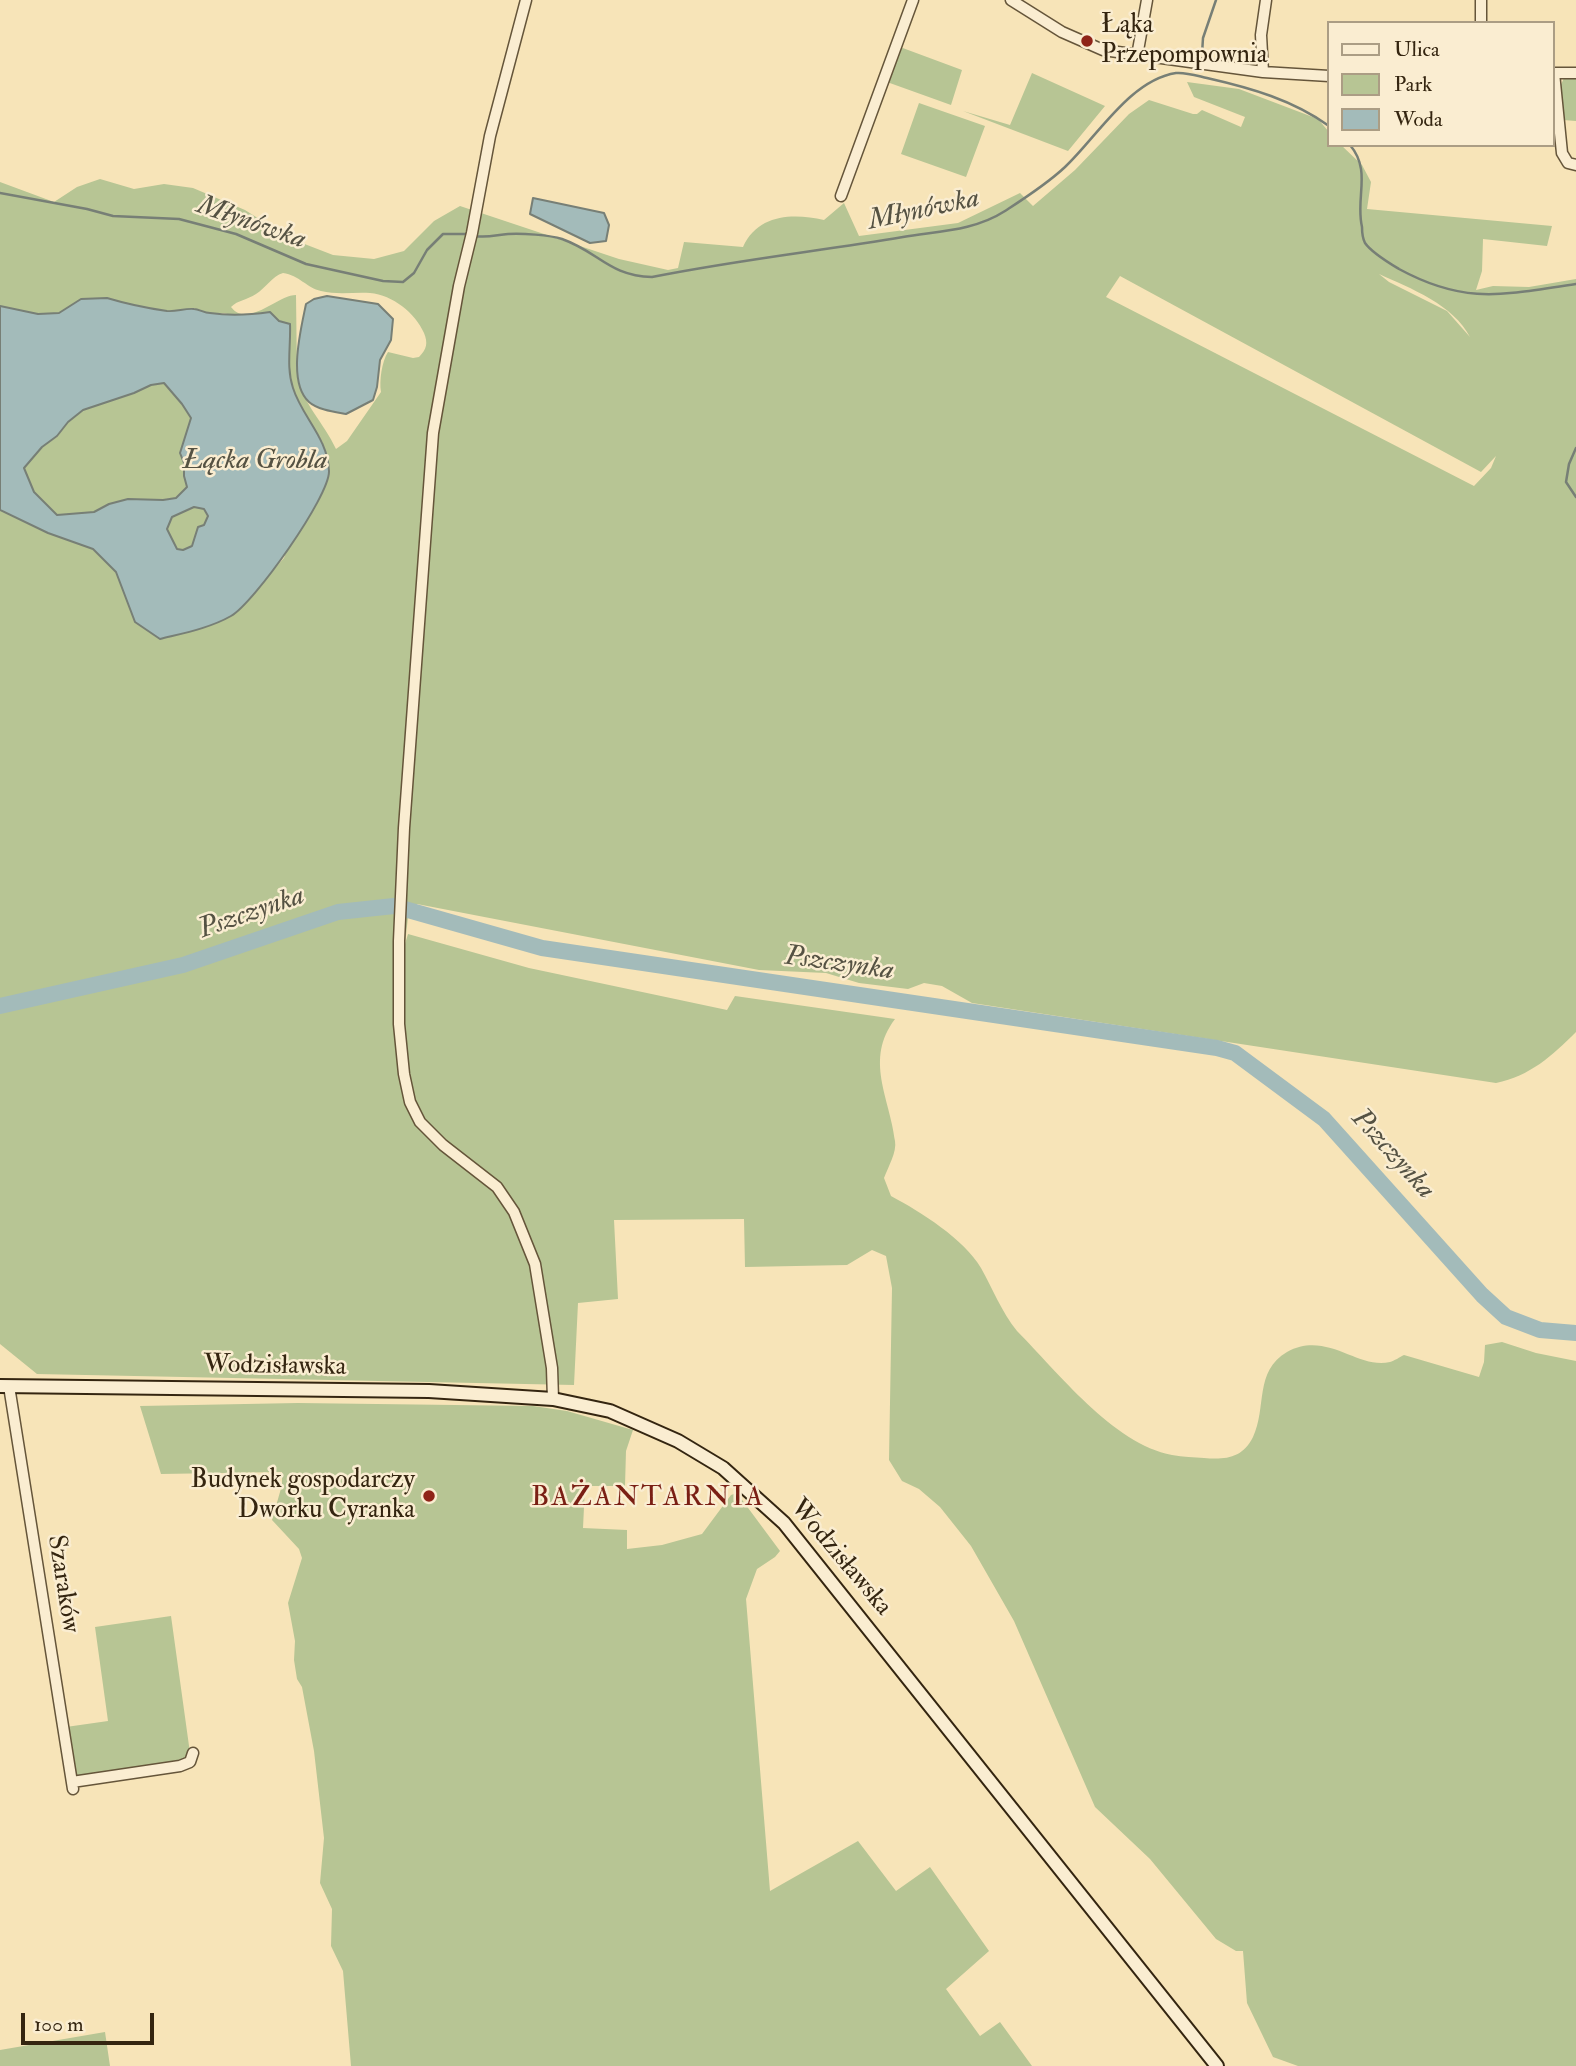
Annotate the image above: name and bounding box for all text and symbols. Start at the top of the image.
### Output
place label: Łąka Przepompownia [1101,10,1267,72]
legend [1328,21,1555,147]
marker: Łąka Przepompownia [1079,33,1095,49]
text: Ulica [1394,36,1440,63]
text: Park [1394,71,1432,98]
text: Woda [1394,106,1443,133]
water label: Młynówka [865,183,983,239]
water label: Młynówka [192,190,310,258]
water label: Łącka Grobla [183,445,327,479]
water label: Pszczynka [195,880,309,948]
water label: Pszczynka [782,941,896,989]
water label: Pszczynka [1343,1103,1441,1207]
street label: Wodzisławska [203,1350,347,1384]
place label: Budynek gospodarczy Dworku Cyranka [191,1465,415,1526]
district label: BAŻANTARNIA [532,1482,764,1516]
marker: Budynek gospodarczy Dworku Cyranka [421,1488,437,1504]
street label: Wodzisławska [782,1493,898,1623]
street label: Szaraków [39,1533,85,1635]
scale bar [24,2000,158,2044]
text: 100 m [34,2011,84,2038]

